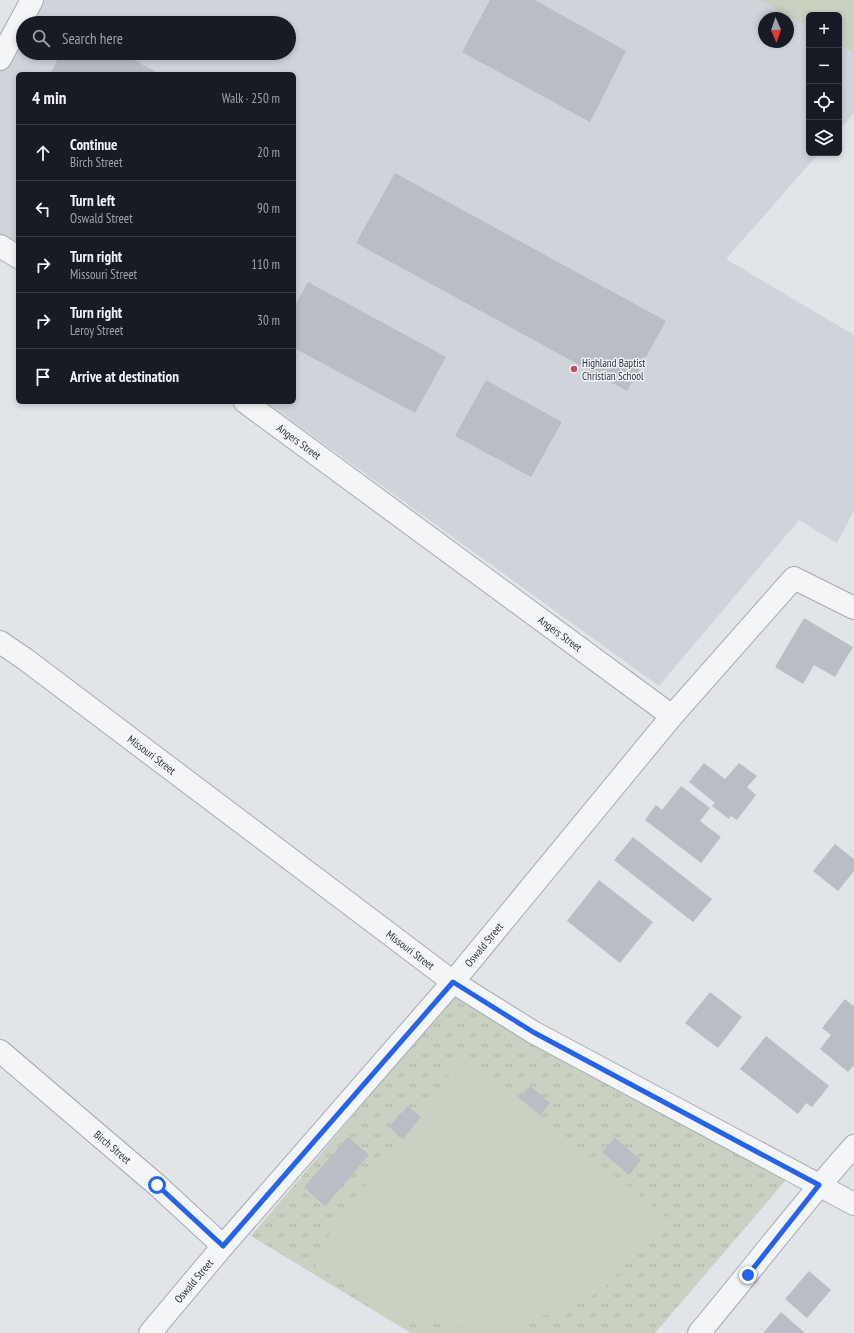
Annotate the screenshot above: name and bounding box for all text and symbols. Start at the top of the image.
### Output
north arrow [758,12,794,48]
map controls [806,12,842,156]
button: + [806,12,842,48]
search box [16,16,296,60]
icon: search [30,27,52,49]
text: Search here [62,29,123,48]
button: − [806,48,842,84]
button: locate [806,84,842,120]
text: 4 min [32,87,66,109]
text: Walk · 250 m [222,90,280,107]
button: layers [806,120,842,156]
text: Continue [70,135,117,154]
icon: ahead [32,142,54,164]
text: 20 m [257,144,280,161]
text: Birch Street [70,154,123,171]
text: Turn left [70,191,115,210]
icon: left [32,198,54,220]
text: 90 m [257,200,280,217]
text: Oswald Street [70,210,133,227]
text: Turn right [70,247,122,266]
icon: right [32,254,54,276]
text: 110 m [251,256,280,273]
text: Missouri Street [70,266,137,283]
text: Turn right [70,303,122,322]
icon: right [32,310,54,332]
text: 30 m [257,312,280,329]
text: Leroy Street [70,322,123,339]
place label: Highland Baptist Christian School [582,356,645,383]
marker: Highland Baptist Christian School [569,364,579,374]
icon: arrive [32,366,54,388]
text: Arrive at destination [70,367,179,386]
street label: Angers Street [274,421,324,463]
street label: Angers Street [535,613,585,654]
street label: Missouri Street [125,732,179,777]
street label: Oswald Street [461,920,506,970]
street label: Missouri Street [383,927,437,973]
street label: Birch Street [91,1127,134,1167]
route start [148,1176,166,1194]
street label: Oswald Street [171,1256,216,1306]
route end [739,1266,757,1284]

